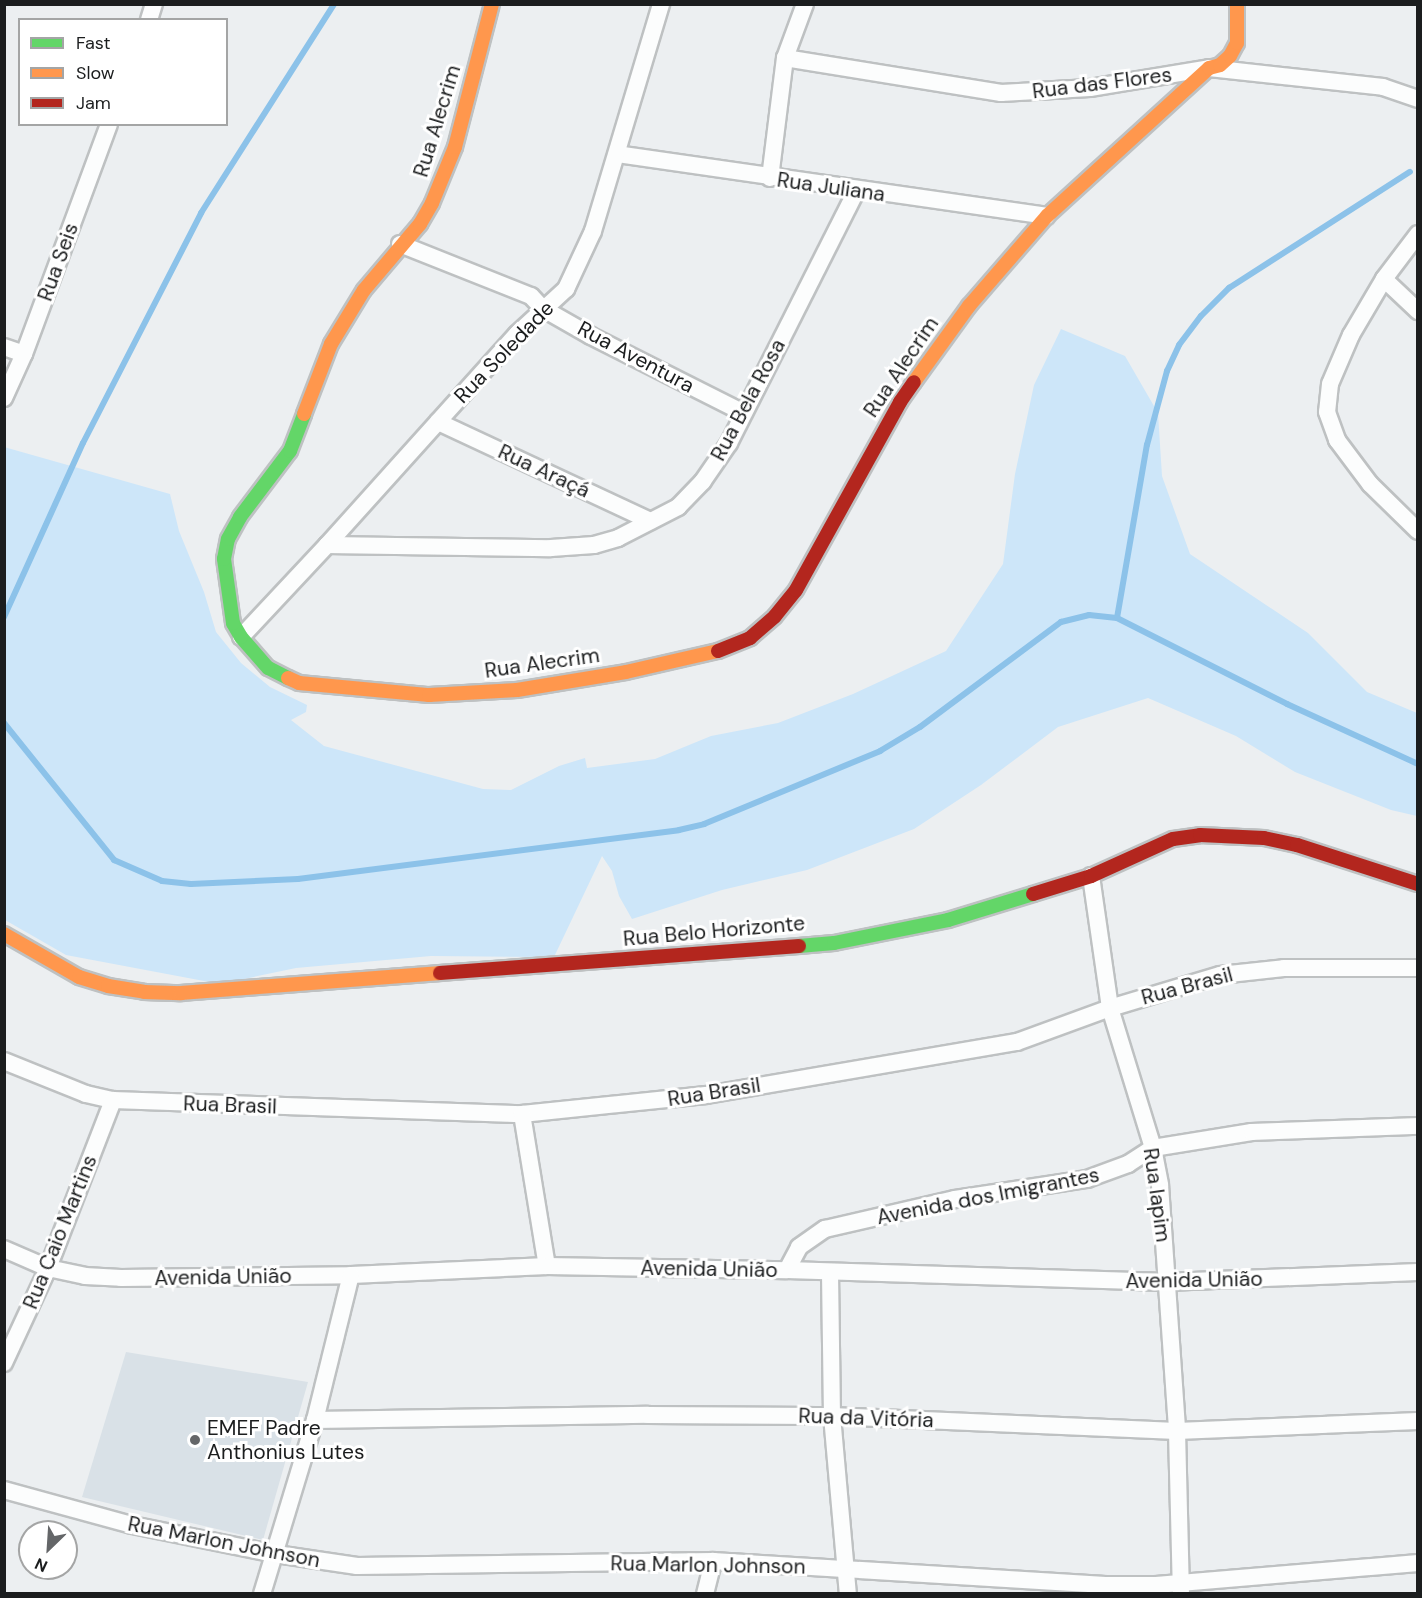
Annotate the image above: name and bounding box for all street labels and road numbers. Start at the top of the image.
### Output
street label: Rua Alecrim [408,62,466,180]
street label: Rua das Flores [1031,62,1173,104]
street label: Rua Juliana [775,167,887,207]
street label: Rua Seis [32,220,84,304]
street label: Rua Soledade [449,296,559,408]
street label: Rua Alecrim [858,312,944,422]
street label: Rua Aventura [573,316,699,398]
street label: Rua Bela Rosa [705,335,791,465]
street label: Rua Araçá [494,439,594,503]
street label: Rua Alecrim [483,642,601,684]
street label: Rua Belo Horizonte [622,911,806,951]
street label: Rua Brasil [1139,962,1235,1010]
street label: Rua Brasil [666,1072,762,1112]
street label: Rua Brasil [183,1091,277,1119]
street label: Rua Iapim [1138,1146,1176,1244]
street label: Rua Caio Martins [18,1151,102,1313]
street label: Avenida dos Imigrantes [874,1162,1102,1230]
street label: Avenida União [640,1255,778,1283]
street label: Avenida União [154,1263,292,1291]
street label: Avenida União [1125,1266,1263,1294]
street label: Rua da Vitória [798,1403,934,1433]
street label: Rua Marlon Johnson [126,1511,322,1573]
street label: Rua Marlon Johnson [610,1551,806,1579]

